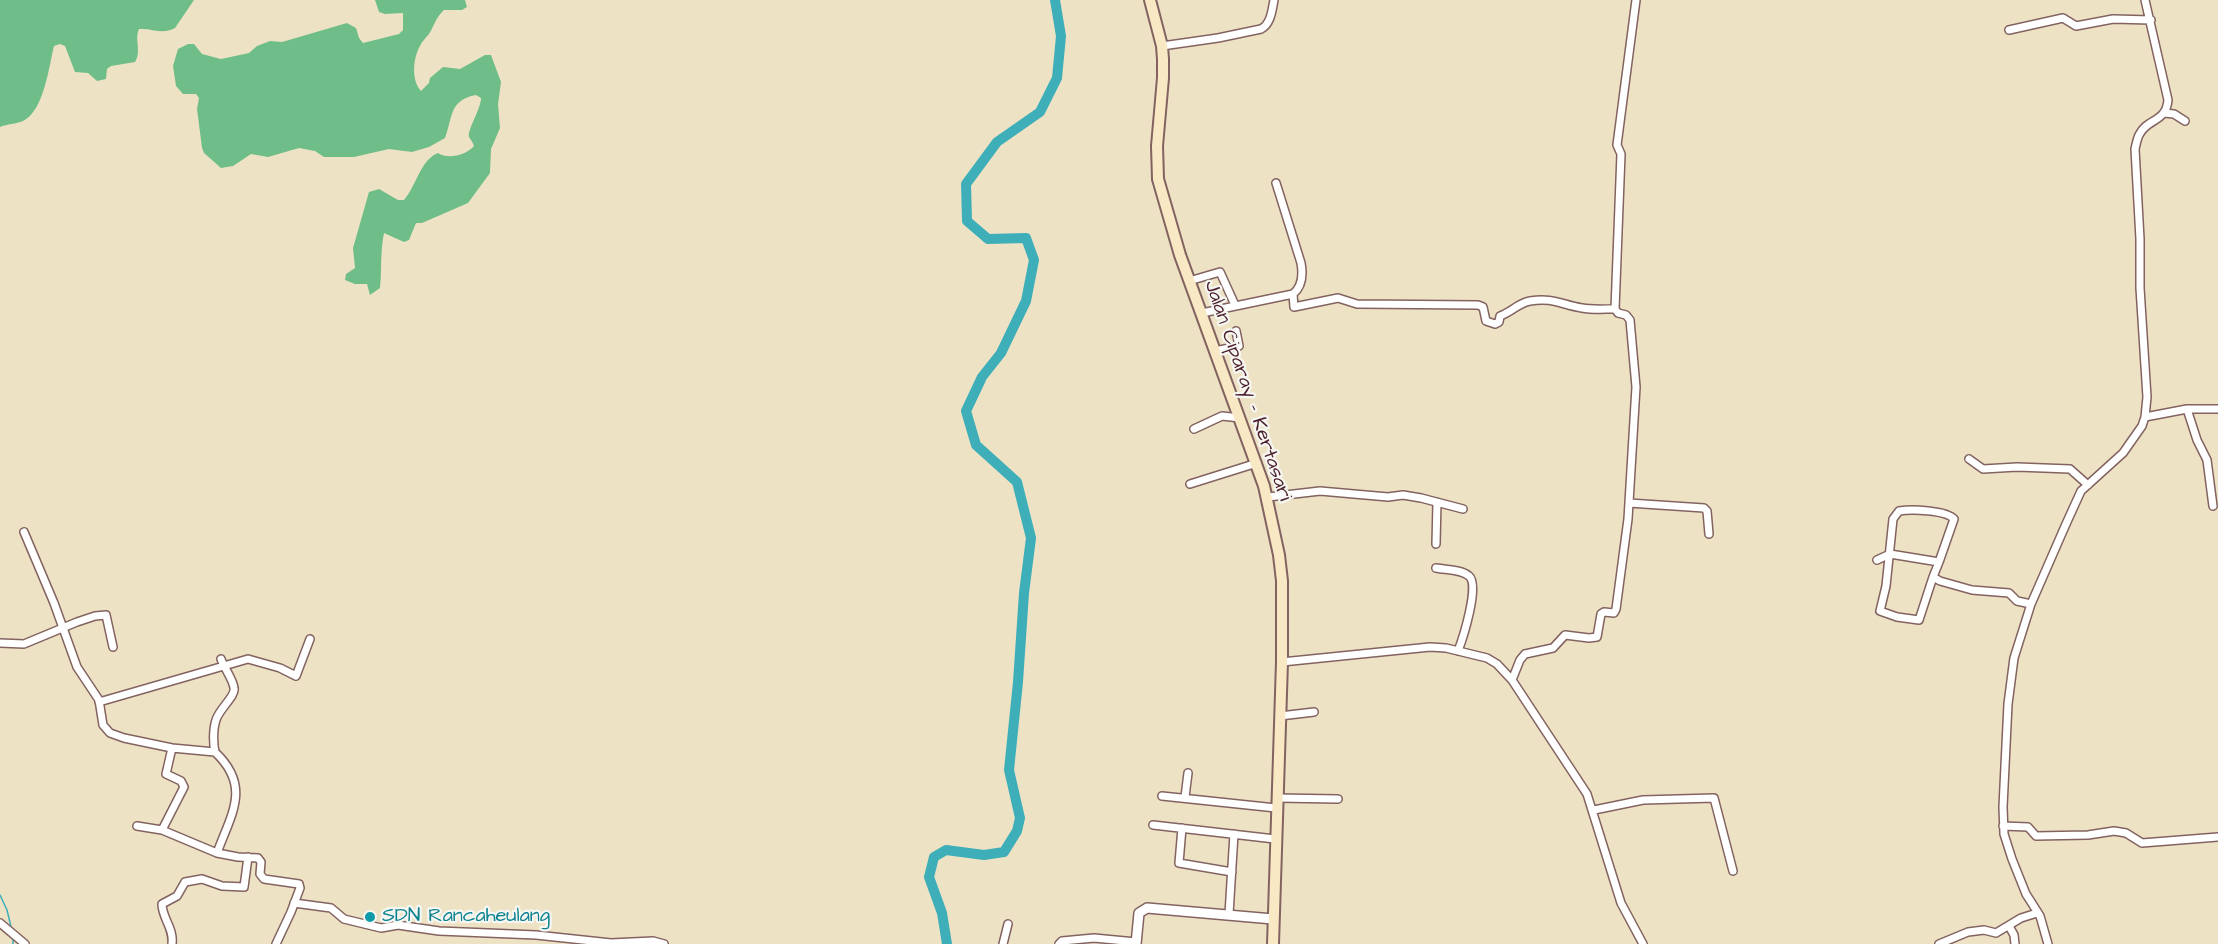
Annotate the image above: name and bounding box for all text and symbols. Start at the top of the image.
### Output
street label: Jalan Ciparay - Kertasari [1198,278,1296,504]
place label: SDN Rancaheulang [382,905,550,929]
marker: SDN Rancaheulang [363,910,377,924]

